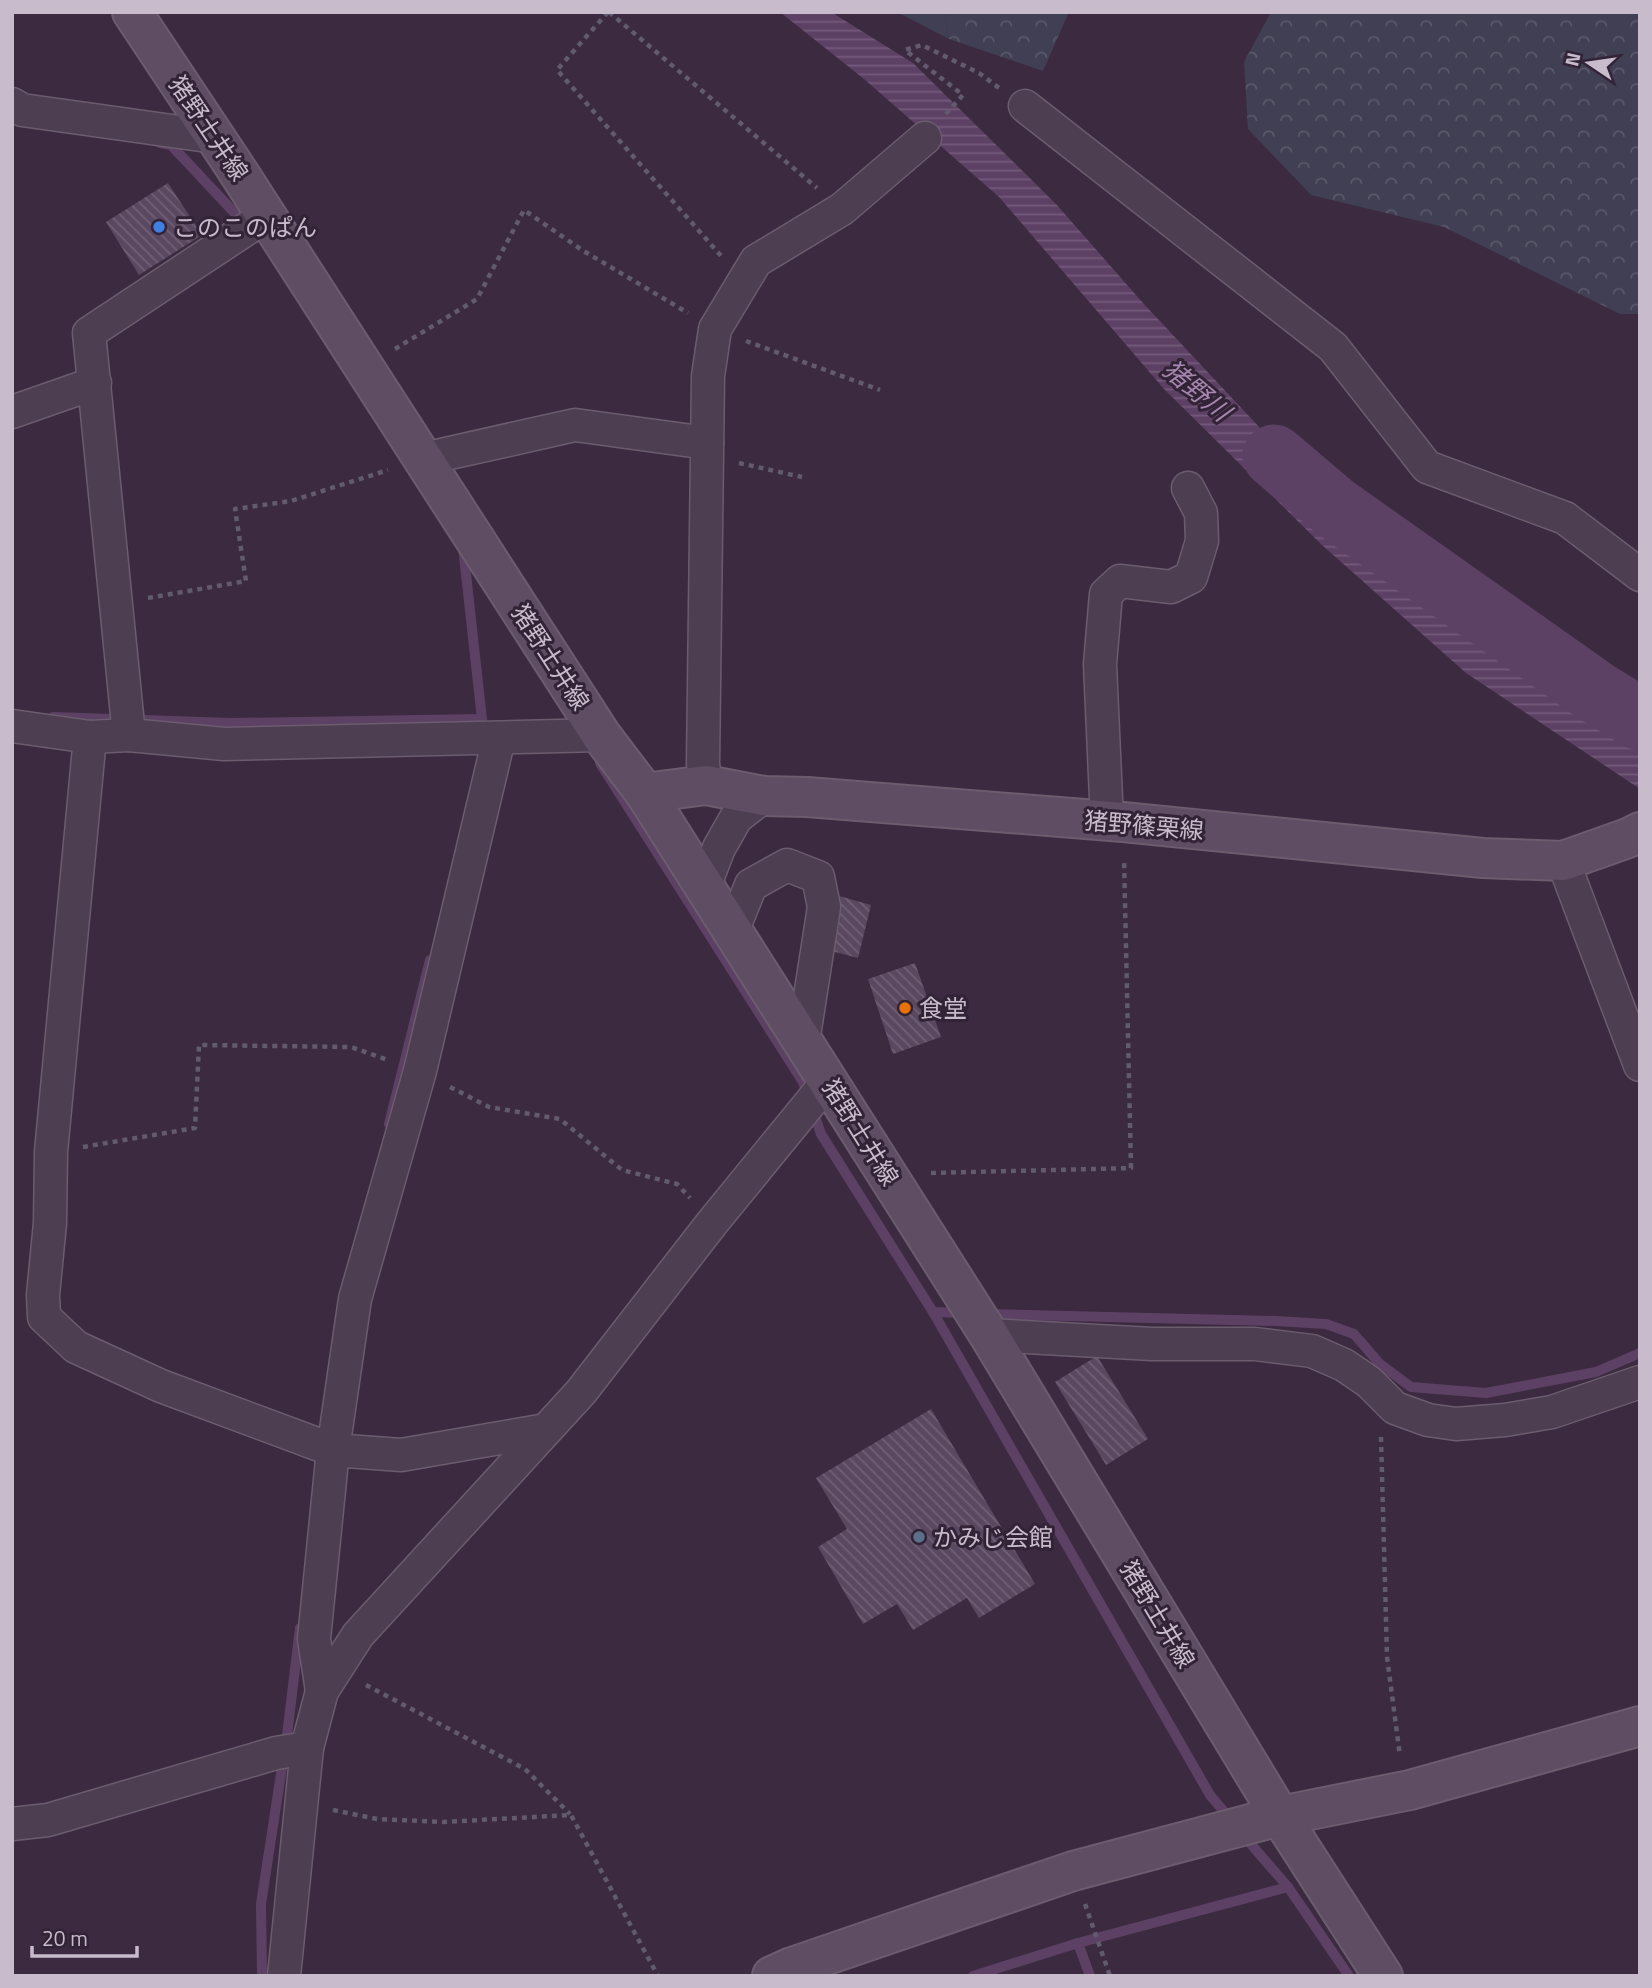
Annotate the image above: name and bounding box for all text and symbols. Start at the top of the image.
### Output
north arrow [1554,28,1624,98]
text: N [1556,49,1588,69]
street label: 猪野土井線 [161,68,257,188]
place label: このこのぱん [173,209,317,245]
marker: このこのぱん [151,219,167,235]
water label: 猪野川 [1155,350,1242,432]
street label: 猪野土井線 [503,597,599,717]
street label: 猪野篠栗線 [1083,802,1205,848]
place label: 食堂 [919,990,967,1026]
marker: 食堂 [897,1000,913,1016]
street label: 猪野土井線 [814,1072,908,1192]
place label: かみじ会館 [933,1519,1053,1555]
marker: かみじ会館 [911,1529,927,1545]
street label: 猪野土井線 [1112,1553,1204,1675]
scale bar [32,1914,136,1958]
text: 20 m [42,1922,88,1954]

